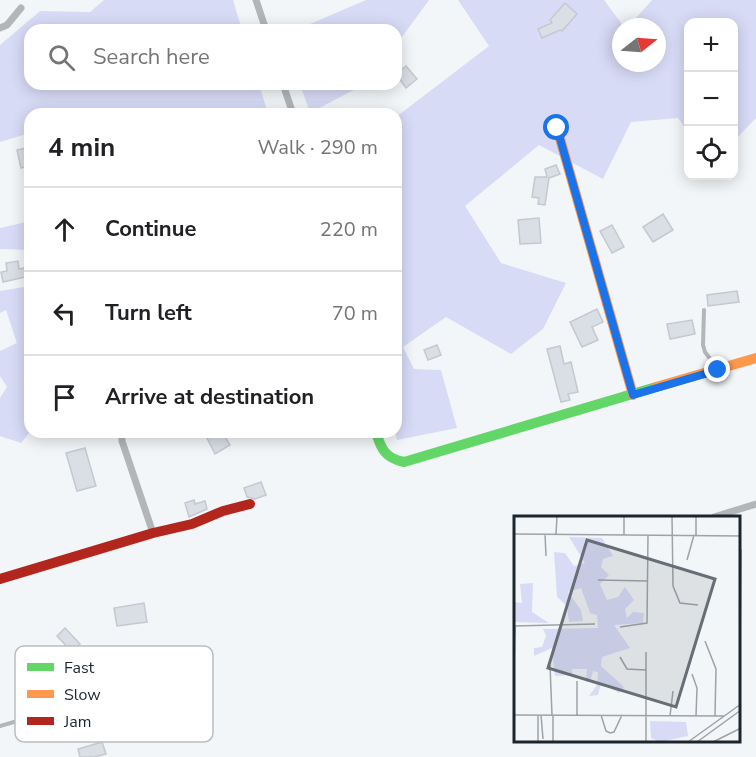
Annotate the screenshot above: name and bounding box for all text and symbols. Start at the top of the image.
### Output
north arrow [612,18,666,72]
map controls [684,18,738,180]
button: + [684,18,738,72]
search box [24,24,402,90]
icon: search [45,41,78,74]
text: Search here [93,42,210,72]
button: − [684,72,738,126]
route start [543,114,569,140]
button: locate [684,126,738,180]
text: 4 min [48,130,115,165]
text: Walk · 290 m [258,134,378,161]
icon: ahead [48,213,81,246]
text: Continue [105,214,196,244]
text: 220 m [320,216,378,243]
icon: left [48,297,81,330]
text: Turn left [105,298,192,328]
text: 70 m [332,300,378,327]
route end [704,356,730,382]
icon: arrive [48,381,81,414]
text: Arrive at destination [105,382,314,412]
inset map [514,516,741,742]
legend [15,646,213,742]
text: Fast [64,657,95,679]
text: Slow [64,684,101,706]
text: Jam [63,711,91,733]

